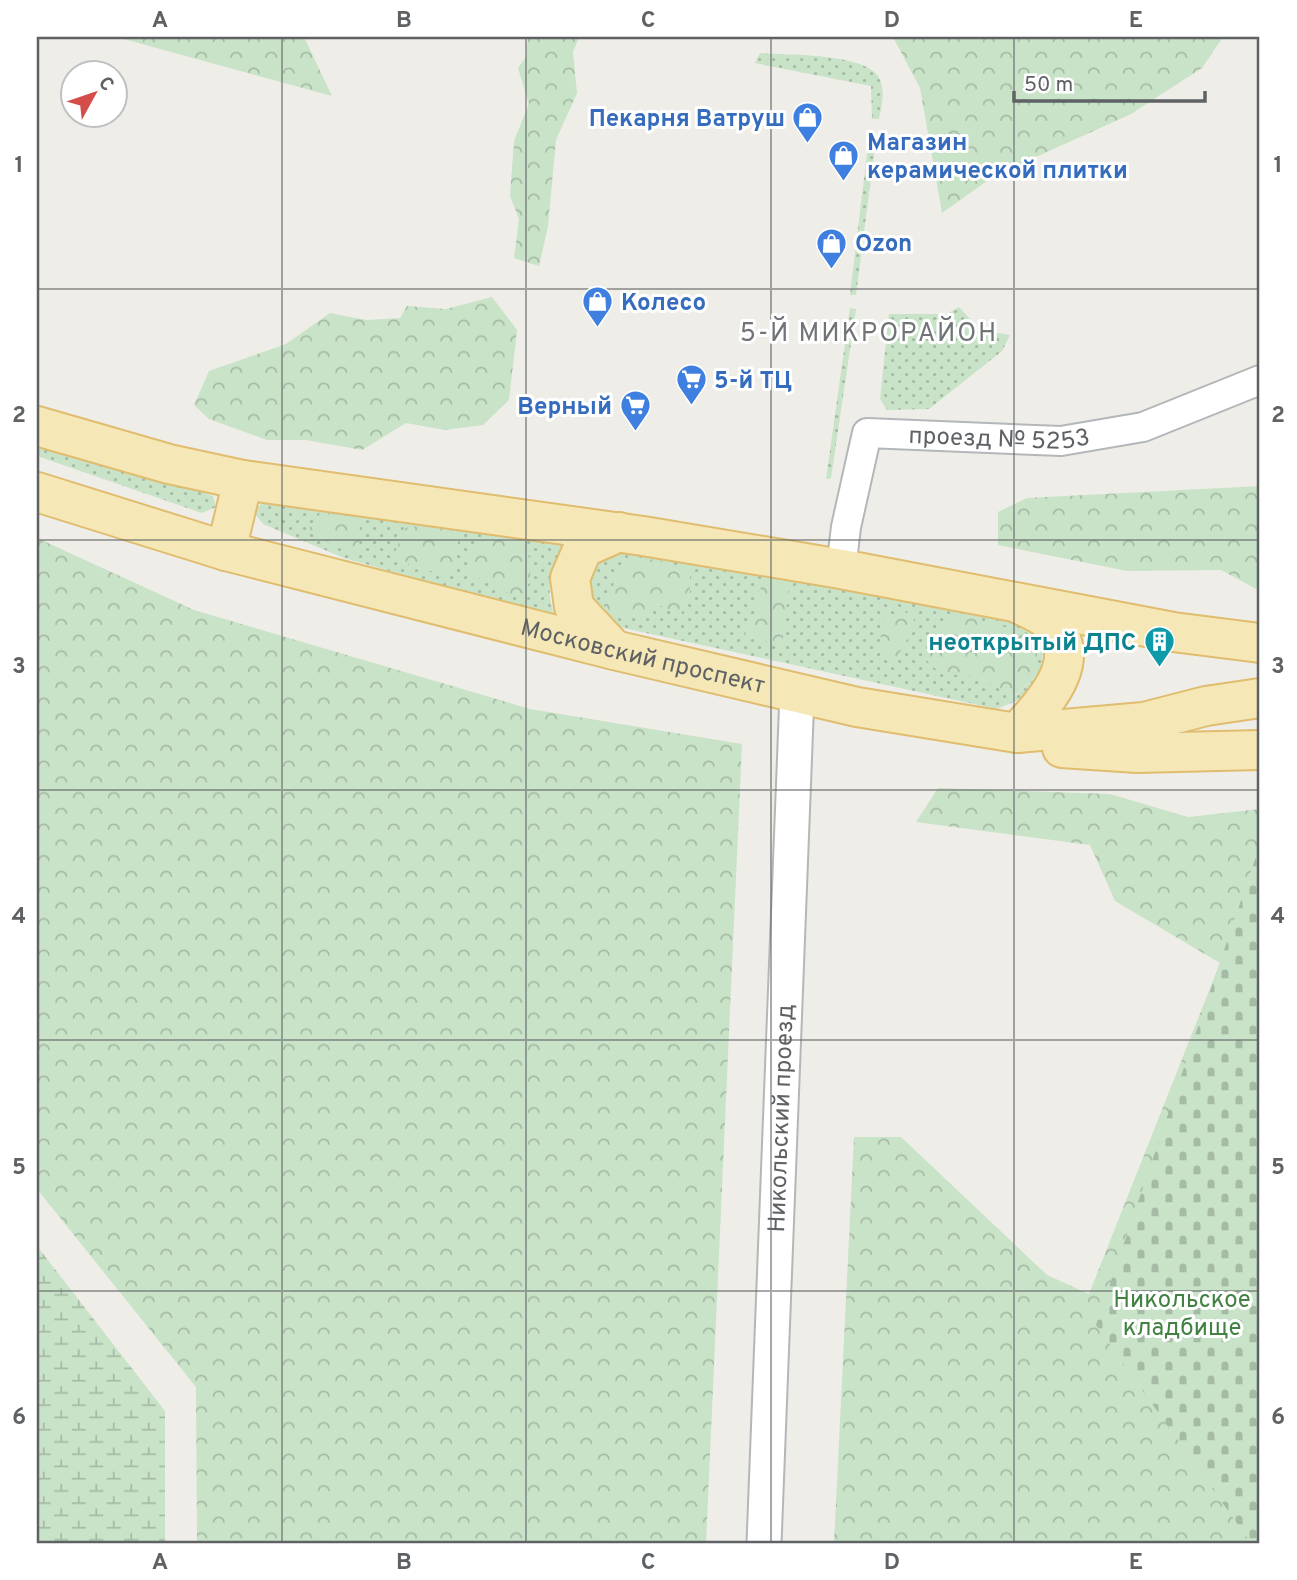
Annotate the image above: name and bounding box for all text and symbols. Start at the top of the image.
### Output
text: A [152,7,168,36]
text: B [396,7,412,36]
text: C [641,7,655,36]
text: D [884,7,900,36]
text: E [1129,7,1143,36]
north arrow [60,60,130,130]
scale bar [1014,60,1204,104]
text: С [92,72,119,97]
text: 50 m [1024,72,1073,99]
shop icon: Пекарня Ватруш [791,101,825,145]
place label: Пекарня Ватруш [589,105,785,135]
place label: Магазин керамической плитки [867,129,1128,187]
shop icon: Магазин керамической плитки [827,139,861,183]
text: 1 [14,152,24,181]
text: 1 [1273,152,1283,181]
shop icon: Ozon [815,226,849,270]
place label: Ozon [855,230,912,260]
shop icon: Колесо [581,285,615,329]
place label: Колесо [621,289,706,319]
district label: 5-Й МИКРОРАЙОН [740,316,998,351]
supermarket icon: 5-й ТЦ [674,363,708,407]
place label: 5-й ТЦ [714,367,792,397]
supermarket icon: Верный [618,389,652,433]
place label: Верный [517,393,612,423]
text: 2 [12,402,26,431]
text: 2 [1271,402,1285,431]
street label: проезд № 5253 [908,422,1092,458]
street label: Московский проспект [517,614,768,702]
building icon: неоткрытый ДПС [1142,625,1176,669]
place label: неоткрытый ДПС [928,629,1136,659]
text: 3 [12,653,26,682]
text: 3 [1271,653,1285,682]
text: 4 [12,903,26,932]
text: 4 [1271,903,1285,932]
street label: Никольский проезд [763,1004,802,1233]
text: 5 [12,1154,26,1183]
text: 5 [1271,1154,1285,1183]
park label: Никольское кладбище [1113,1286,1251,1344]
text: 6 [12,1404,26,1433]
text: 6 [1271,1404,1285,1433]
text: A [152,1549,168,1578]
text: B [396,1549,412,1578]
text: C [641,1549,655,1578]
text: D [884,1549,900,1578]
text: E [1129,1549,1143,1578]

